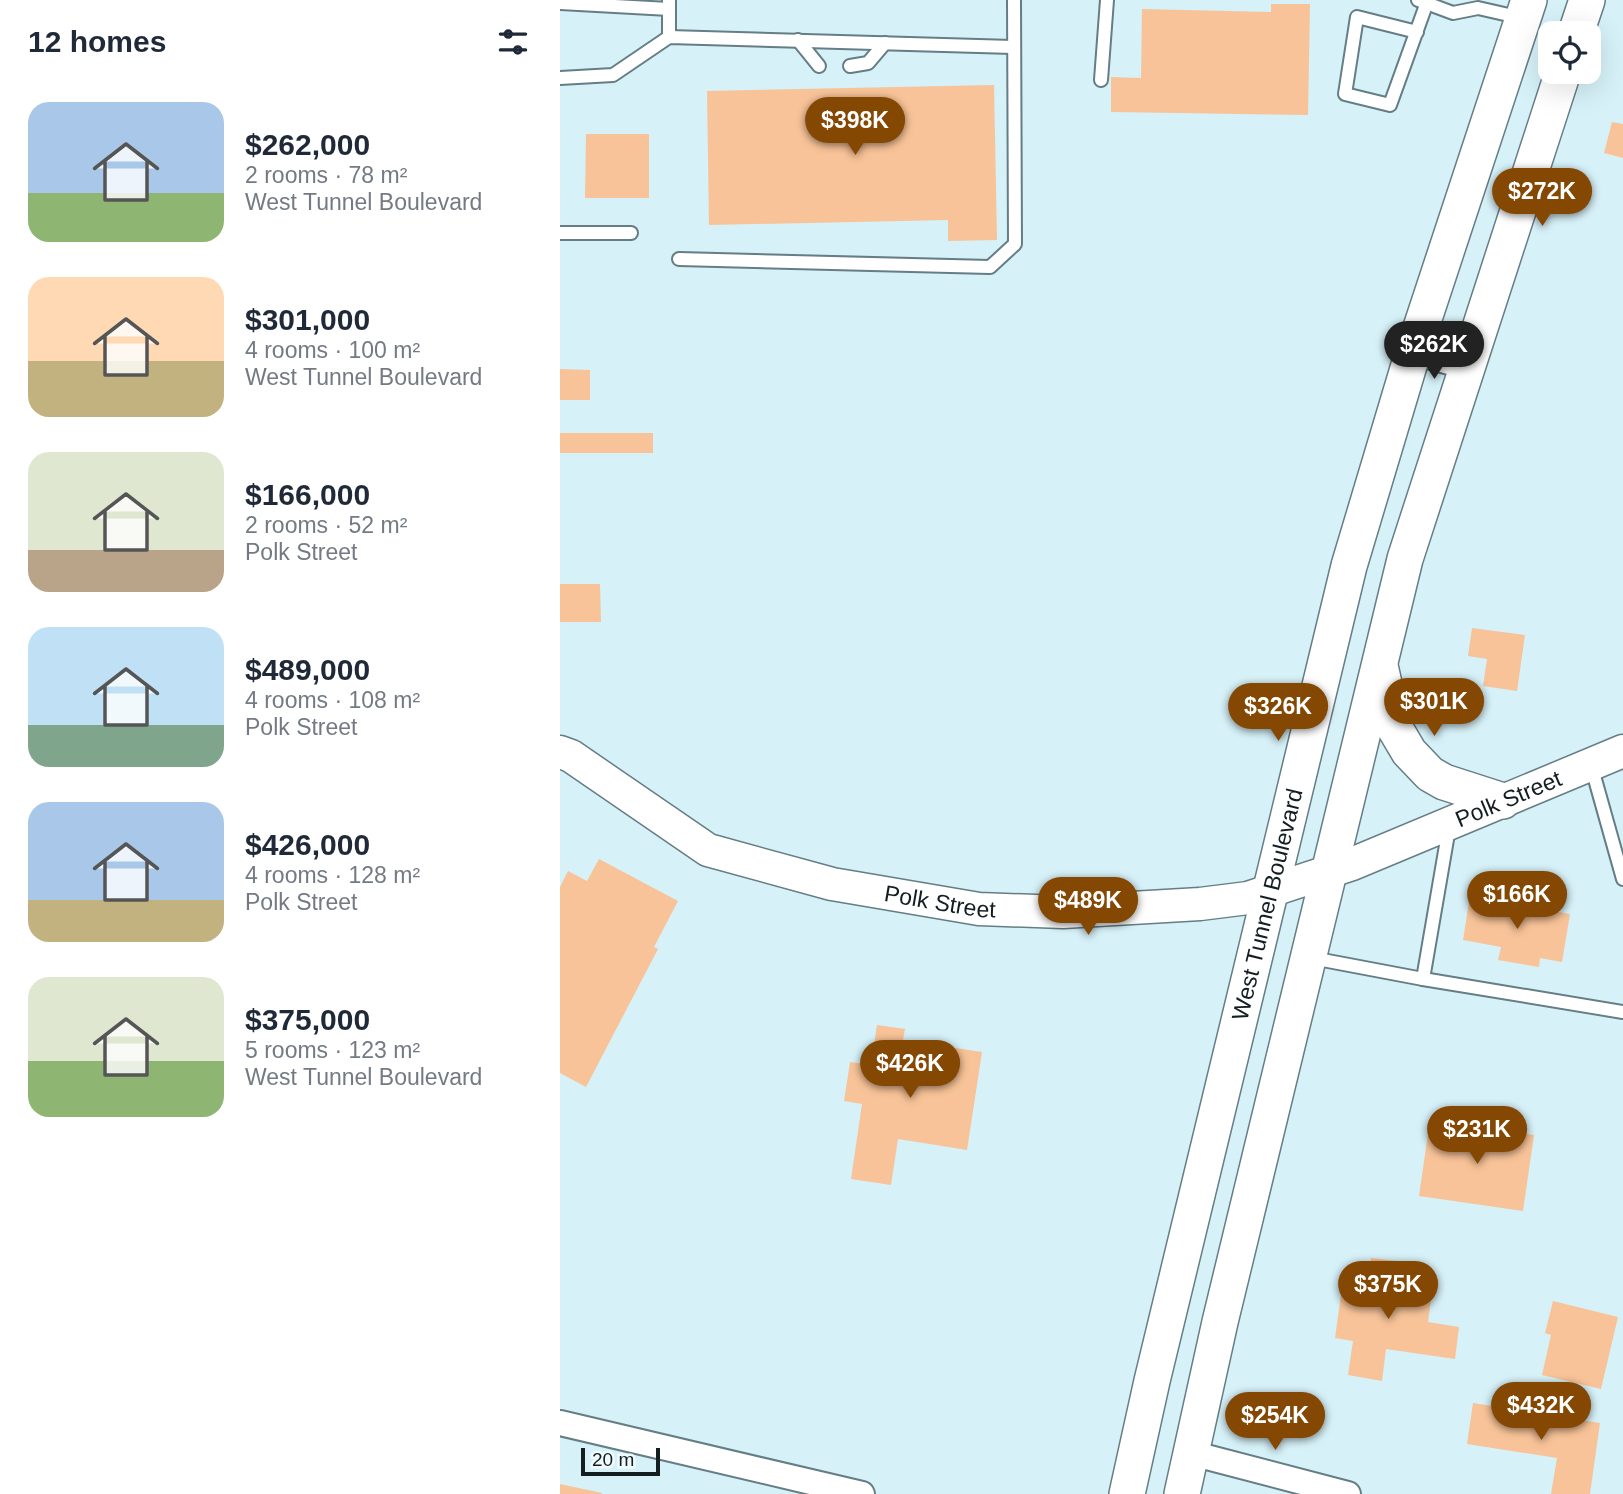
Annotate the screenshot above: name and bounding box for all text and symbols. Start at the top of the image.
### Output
map controls [1538,21,1601,84]
button: locate [1538,21,1601,84]
icon: filters [494,23,532,61]
text: 12 homes [28,25,166,58]
pin: $398K [806,97,904,157]
text: $398K [821,107,889,133]
text: $262,000 [245,128,370,161]
icon: home [84,130,168,214]
text: 2 rooms · 78 m² [245,162,407,188]
pin: $272K [1493,168,1591,228]
text: $272K [1508,178,1576,204]
text: West Tunnel Boulevard [245,189,482,215]
text: $301,000 [245,303,370,336]
icon: home [84,305,168,389]
pin: $262K [1385,322,1483,381]
text: $262K [1400,331,1468,357]
text: 4 rooms · 100 m² [245,337,420,363]
text: West Tunnel Boulevard [245,364,482,390]
text: $166,000 [245,478,370,511]
icon: home [84,480,168,564]
text: 2 rooms · 52 m² [245,512,407,538]
text: Polk Street [245,539,358,565]
text: $489,000 [245,653,370,686]
icon: home [84,655,168,739]
pin: $301K [1385,678,1483,738]
pin: $326K [1229,684,1327,743]
text: 4 rooms · 108 m² [245,687,420,713]
text: $301K [1400,688,1468,714]
text: $326K [1244,693,1312,719]
text: Polk Street [245,714,358,740]
street label: Polk Street [1451,765,1566,832]
street label: West Tunnel Boulevard [1227,786,1308,1023]
text: $426,000 [245,828,370,861]
icon: home [84,830,168,914]
text: 4 rooms · 128 m² [245,862,420,888]
pin: $166K [1468,872,1566,931]
pin: $489K [1039,878,1137,937]
street label: Polk Street [882,880,997,923]
text: $166K [1483,881,1551,907]
text: $489K [1054,887,1122,913]
text: Polk Street [245,889,358,915]
text: $375,000 [245,1003,370,1036]
icon: home [84,1005,168,1089]
text: 5 rooms · 123 m² [245,1037,420,1063]
pin: $426K [861,1040,959,1100]
text: $426K [876,1050,944,1076]
text: West Tunnel Boulevard [245,1064,482,1090]
pin: $231K [1428,1106,1526,1166]
text: $231K [1443,1116,1511,1142]
pin: $375K [1339,1262,1437,1321]
text: $375K [1354,1271,1422,1297]
pin: $432K [1492,1382,1590,1442]
pin: $254K [1226,1392,1324,1452]
text: $432K [1507,1392,1575,1418]
text: $254K [1241,1402,1309,1428]
scale bar [581,1445,660,1477]
text: 20 m [592,1449,634,1470]

